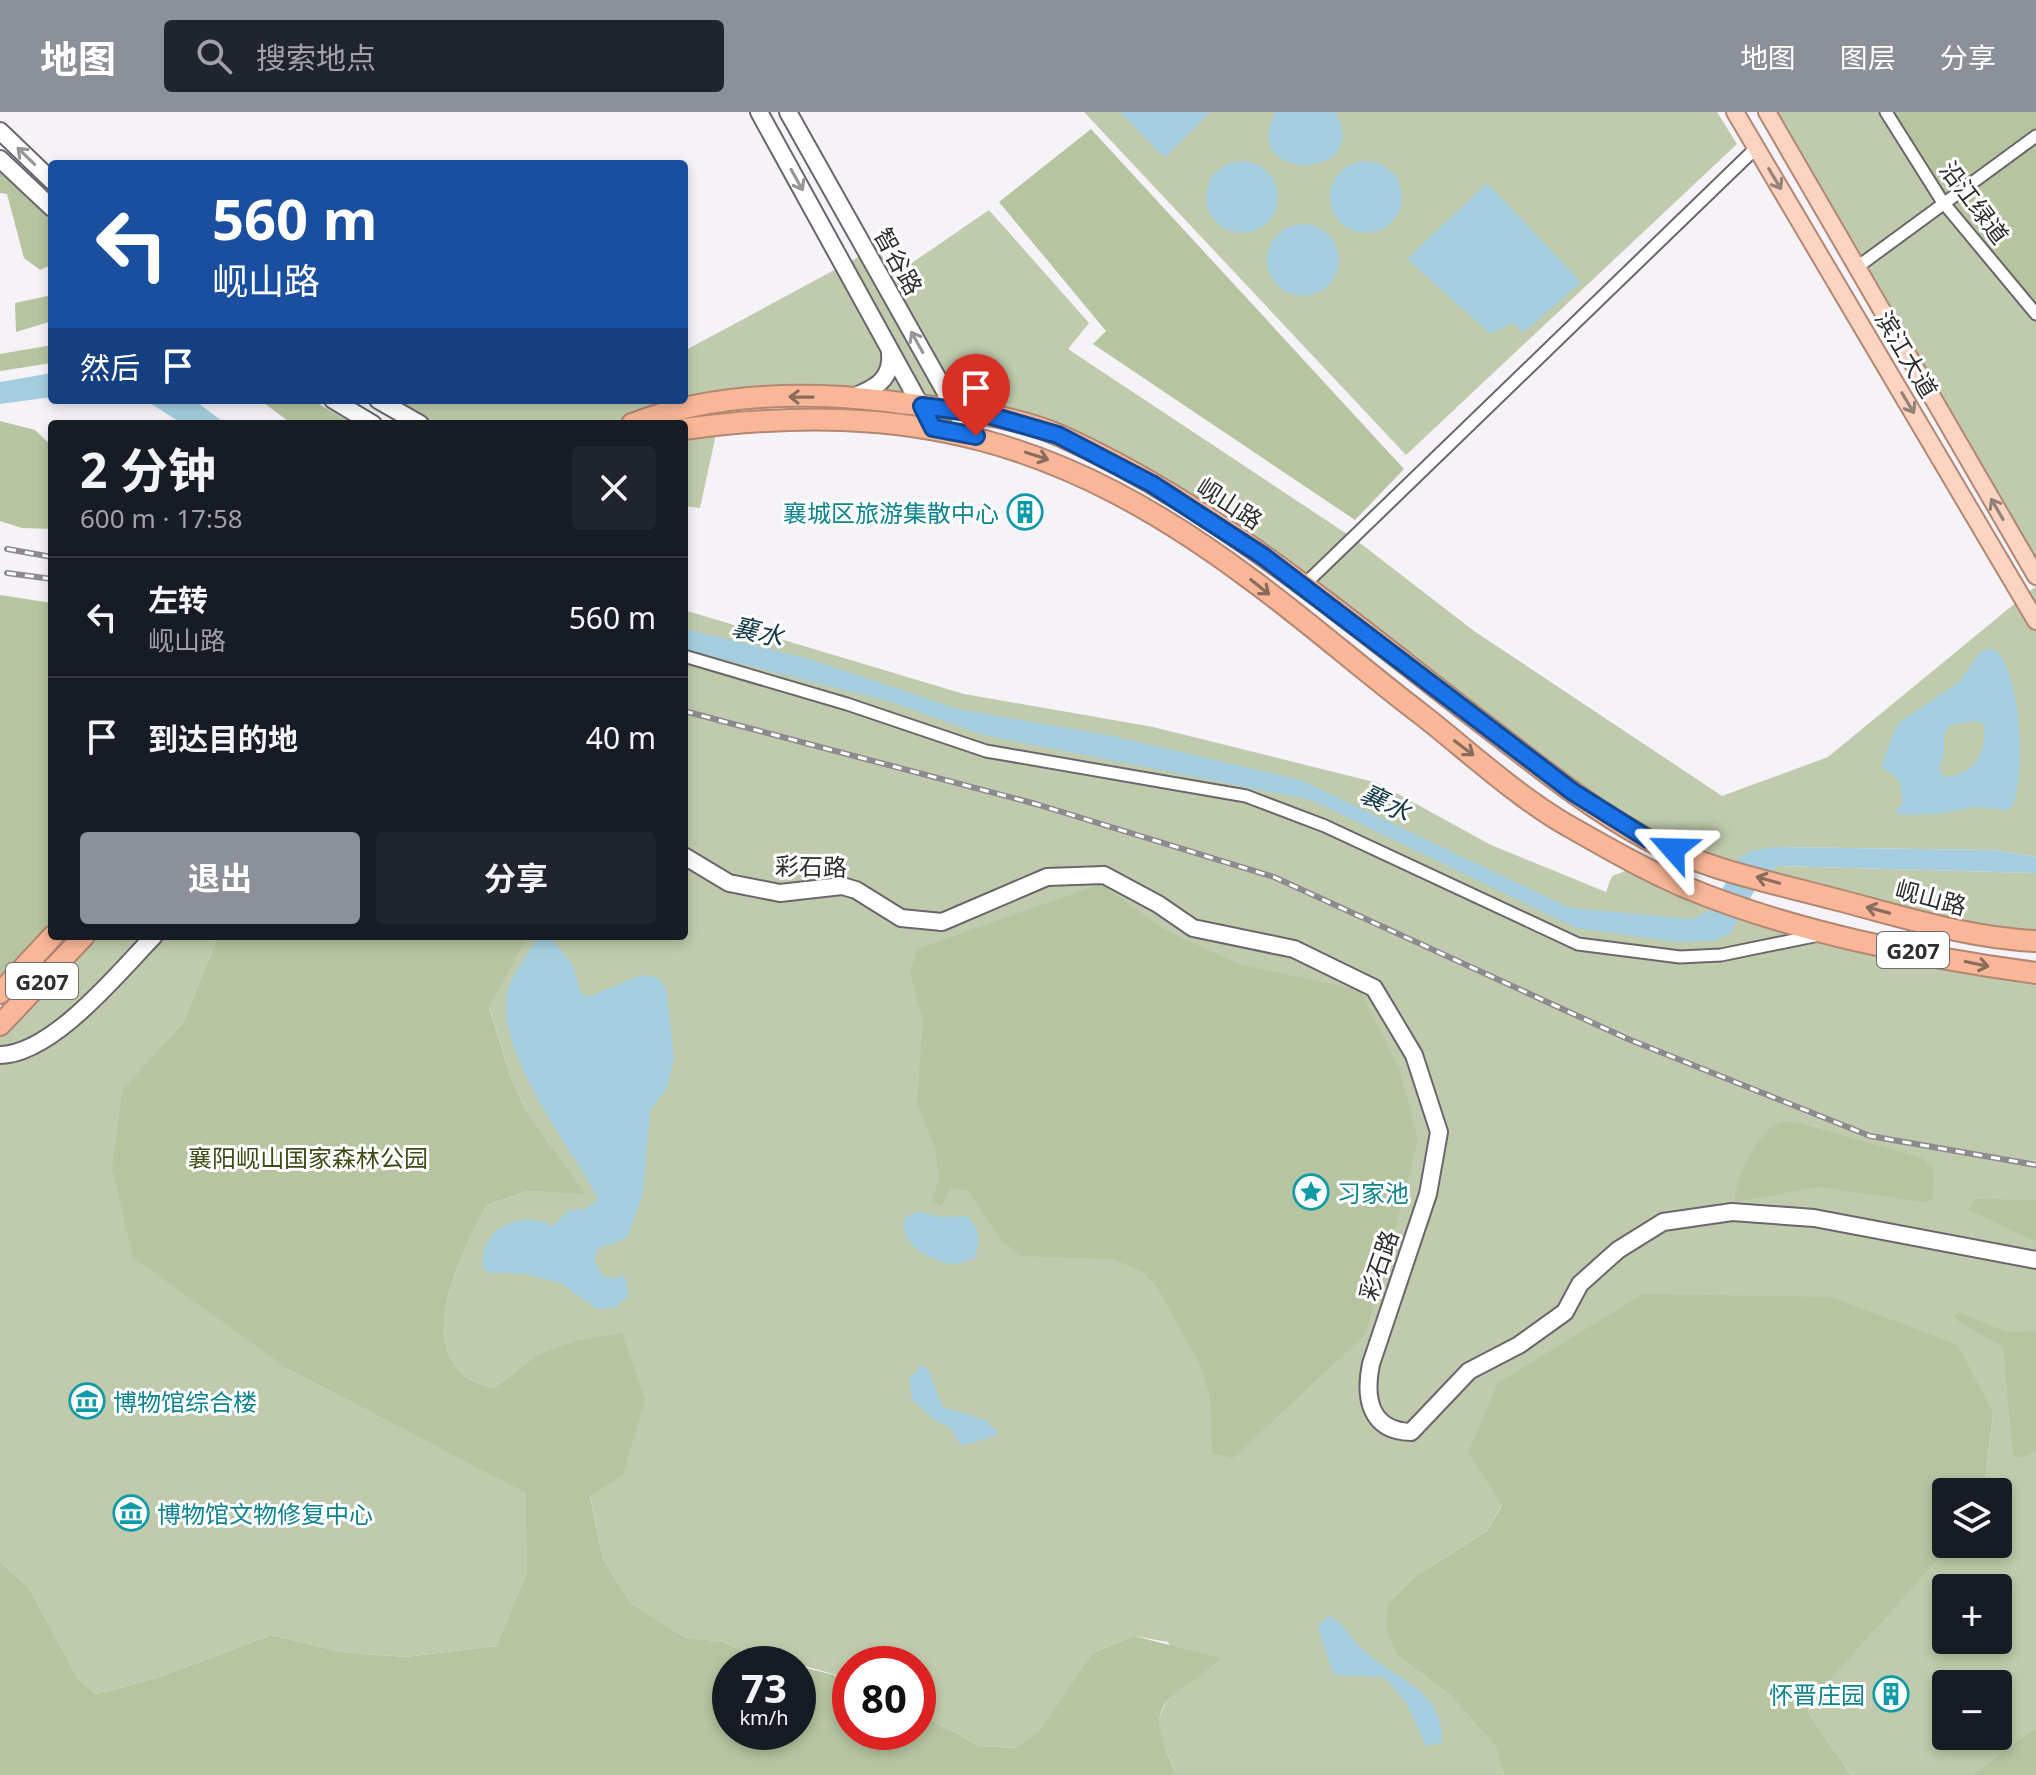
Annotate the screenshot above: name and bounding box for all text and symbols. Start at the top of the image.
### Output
search box [164,20,724,92]
text: 地图 [40,32,116,84]
icon: search [192,34,236,78]
text: 搜索地点 [256,37,376,78]
text: 地图 [1740,38,1796,76]
text: 图层 [1840,38,1896,76]
text: 分享 [1940,38,1996,76]
one-way arrow [17,147,36,166]
street label: 沿江绿道 [1933,154,2017,250]
one-way arrow [1767,167,1783,190]
one-way arrow [789,168,805,191]
text: 560 m [212,180,377,256]
icon: left [80,192,184,296]
street label: 智谷路 [867,222,931,300]
text: 岘山路 [212,256,320,305]
street label: 滨江大道 [1868,304,1946,404]
one-way arrow [909,330,924,354]
icon: arrive [156,344,200,388]
text: 然后 [80,347,140,388]
pin [942,354,1010,436]
icon: arrive [954,366,998,410]
one-way arrow [788,389,815,405]
one-way arrow [1900,391,1916,414]
text: 2 分钟 [80,437,216,502]
button: close [572,446,656,530]
one-way arrow [1024,449,1049,464]
street label: 岘山路 [1191,470,1269,536]
building icon: 襄城区旅游集散中心 [1006,493,1044,531]
place label: 襄城区旅游集散中心 [783,496,999,529]
one-way arrow [1989,498,2005,521]
text: 600 m · 17:58 [80,500,243,536]
one-way arrow [1249,578,1270,596]
text: 左转 [148,579,208,620]
icon: left [80,595,124,639]
text: 560 m [569,597,656,638]
water label: 襄水 [729,608,788,655]
text: 岘山路 [148,622,226,658]
icon: arrive [80,715,124,759]
text: 40 m [586,717,656,758]
text: 到达目的地 [148,718,298,759]
one-way arrow [1453,739,1475,756]
water label: 襄水 [1355,775,1418,830]
position arrow [1631,807,1715,891]
button: 退出 [80,832,360,924]
button: 分享 [376,832,656,924]
street label: 彩石路 [775,849,847,883]
one-way arrow [1756,872,1782,887]
street label: 岘山路 [1892,872,1970,922]
one-way arrow [1865,901,1891,916]
road number: G207 [1877,932,1949,968]
one-way arrow [1963,957,1989,972]
road number: G207 [6,963,78,999]
park label: 襄阳岘山国家森林公园 [188,1141,428,1174]
place icon: 习家池 [1292,1173,1330,1211]
place label: 习家池 [1337,1176,1409,1209]
street label: 彩石路 [1351,1226,1405,1304]
museum icon: 博物馆综合楼 [68,1382,106,1420]
place label: 博物馆综合楼 [113,1385,257,1418]
map controls [1932,1478,2012,1750]
button: layers [1932,1478,2012,1558]
museum icon: 博物馆文物修复中心 [112,1494,150,1532]
place label: 博物馆文物修复中心 [157,1497,373,1530]
button: + [1932,1574,2012,1654]
speed limit sign: 80 [832,1646,936,1750]
text: 73 [741,1660,787,1715]
button: − [1932,1670,2012,1750]
building icon: 怀晋庄园 [1872,1675,1910,1713]
place label: 怀晋庄园 [1769,1678,1865,1711]
text: km/h [739,1704,789,1731]

